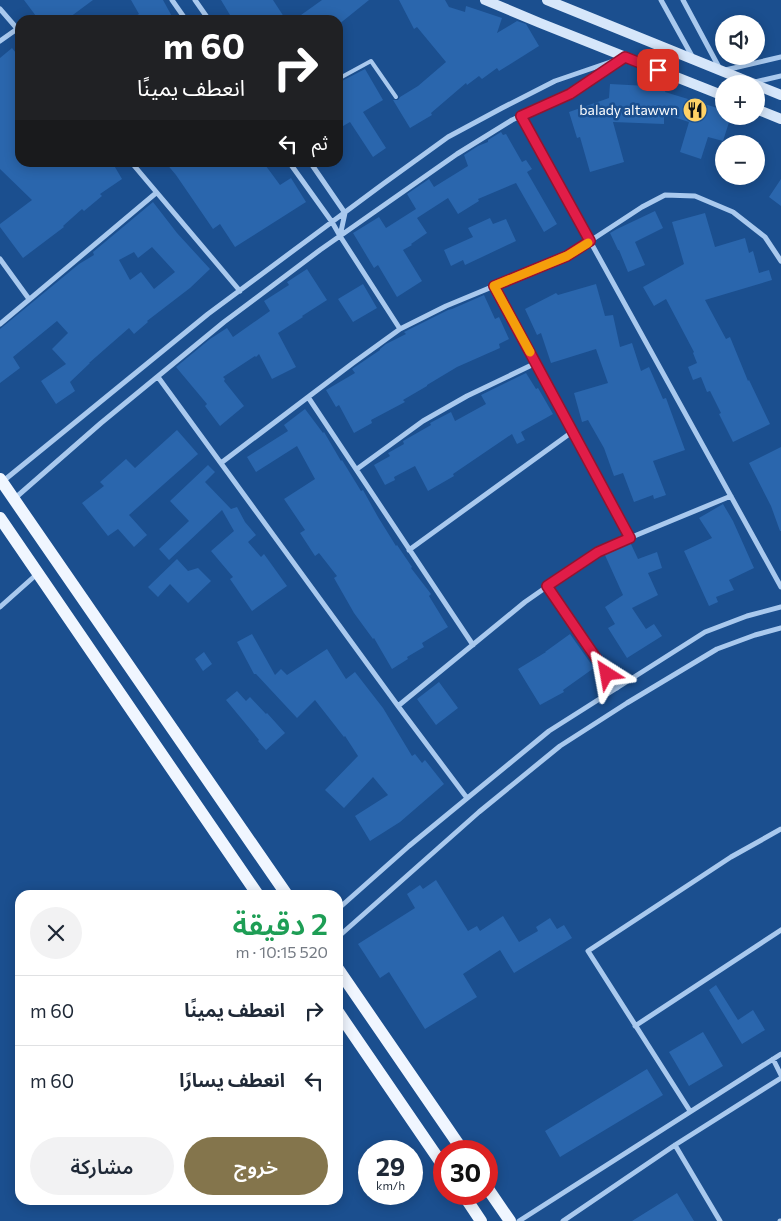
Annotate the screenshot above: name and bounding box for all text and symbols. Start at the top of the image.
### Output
map controls [715,15,765,185]
button: sound [715,15,765,65]
text: 60 m [163,23,245,66]
icon: right [263,35,328,100]
pin [637,49,679,91]
icon: arrive [644,56,672,84]
text: انعطف يمينًا [137,74,245,101]
button: + [715,75,765,125]
restaurant icon: balady altawwn [682,97,708,123]
place label: balady altawwn [579,101,678,118]
icon: left [274,130,302,158]
text: ثم [312,131,328,154]
button: − [715,135,765,185]
position arrow [580,647,632,699]
text: 2 دقيقة [233,904,328,941]
button: close [30,907,82,959]
text: 520 m · 10:15 [236,942,328,961]
icon: right [300,997,328,1025]
text: انعطف يمينًا [184,998,285,1021]
text: 60 m [30,999,74,1022]
icon: left [300,1067,328,1095]
text: انعطف يسارًا [179,1068,285,1091]
text: 60 m [30,1069,74,1092]
button: مشاركة [30,1137,174,1195]
button: خروج [184,1137,328,1195]
speed limit sign: 30 [433,1140,498,1205]
text: 29 [376,1151,405,1181]
text: km/h [376,1178,405,1192]

